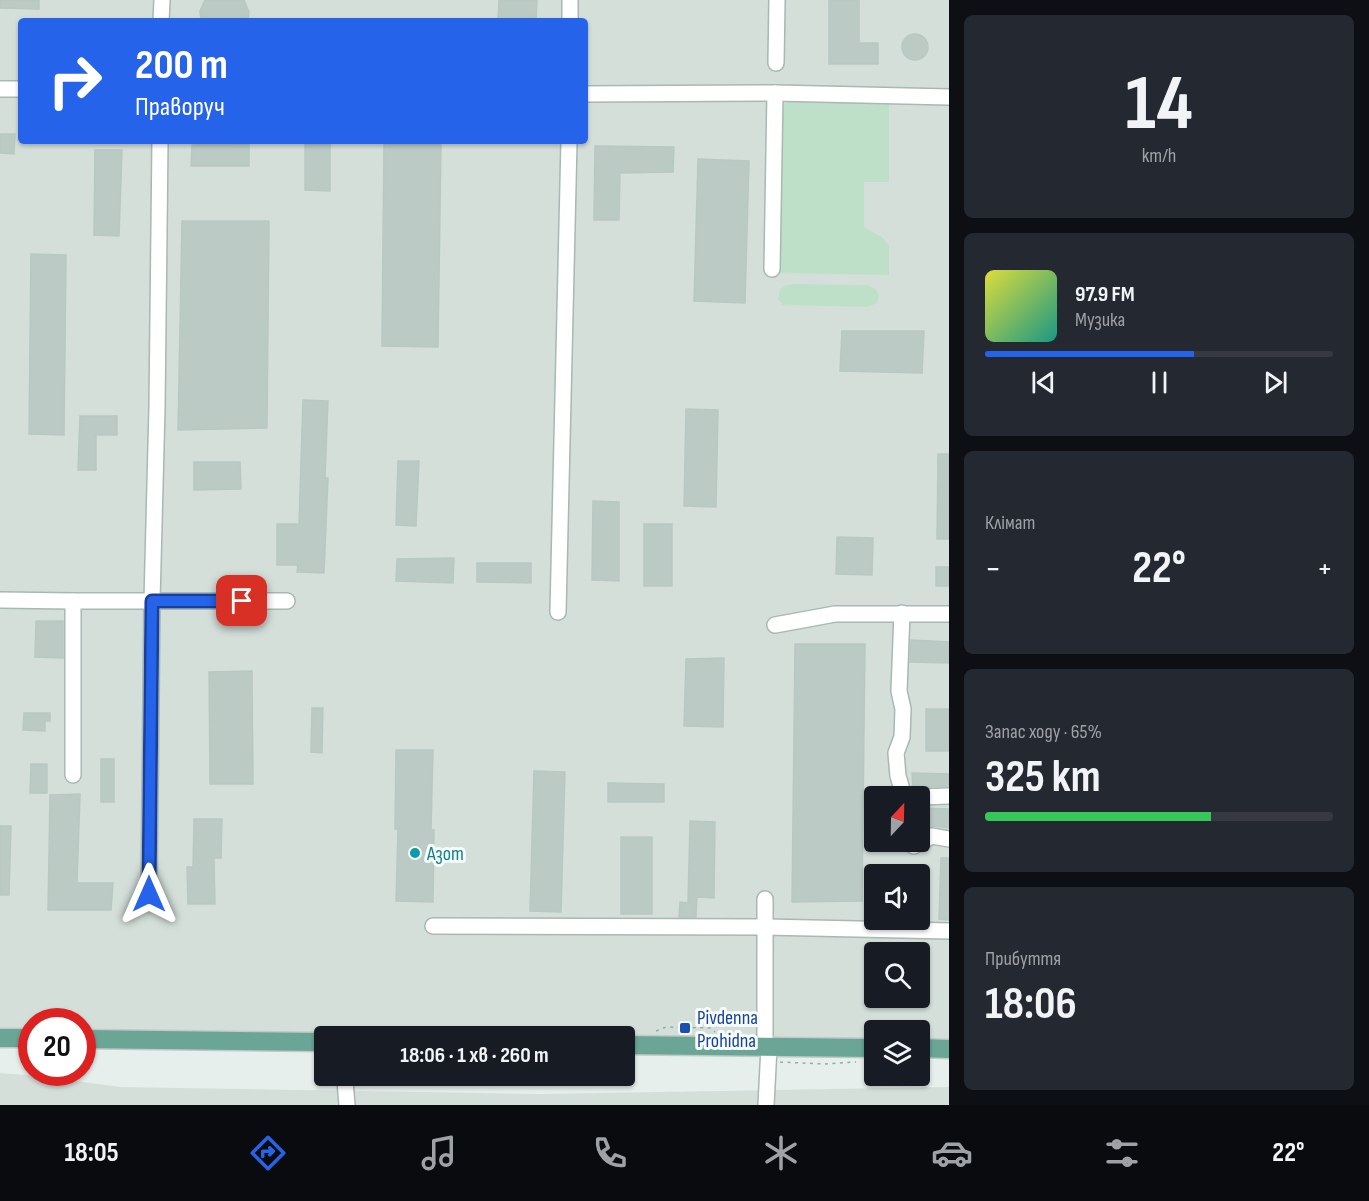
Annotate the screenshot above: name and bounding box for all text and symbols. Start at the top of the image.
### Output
text: 200 m [135,40,228,91]
icon: right [36,42,114,120]
text: 14 [1125,58,1193,151]
text: Праворуч [135,91,225,123]
text: km/h [1142,144,1176,168]
text: 97.9 FM [1075,281,1135,308]
text: Музика [1075,308,1125,332]
icon: previous [1027,366,1060,399]
icon: pause [1143,366,1176,399]
icon: next [1259,366,1292,399]
text: Клімат [985,511,1035,535]
text: 22° [1132,541,1186,596]
text: − [985,549,1001,589]
text: + [1317,549,1333,589]
pin [216,575,267,626]
icon: arrive [225,584,258,617]
text: Запас ходу · 65% [985,720,1102,744]
text: 325 km [985,750,1101,805]
north arrow [864,786,930,852]
map controls [864,786,930,1086]
place label: Азот [426,842,464,866]
marker: Азот [408,846,422,860]
position arrow [117,862,181,926]
button: sound [864,864,930,930]
button: search [864,942,930,1008]
text: Прибуття [985,947,1061,971]
text: 18:06 [985,977,1077,1032]
place label: Pivdenna Prohidna [697,1006,758,1053]
speed limit sign: 20 [18,1008,96,1086]
button: layers [864,1020,930,1086]
marker: Pivdenna Prohidna [678,1021,692,1035]
text: 18:06 · 1 хв · 260 m [400,1042,549,1069]
icon: directions [247,1132,289,1174]
icon: music [418,1132,460,1174]
icon: phone [589,1132,631,1174]
icon: climate [760,1132,802,1174]
icon: car [931,1132,973,1174]
icon: filters [1101,1132,1143,1174]
text: 18:05 [64,1137,119,1169]
text: 22° [1272,1137,1305,1169]

